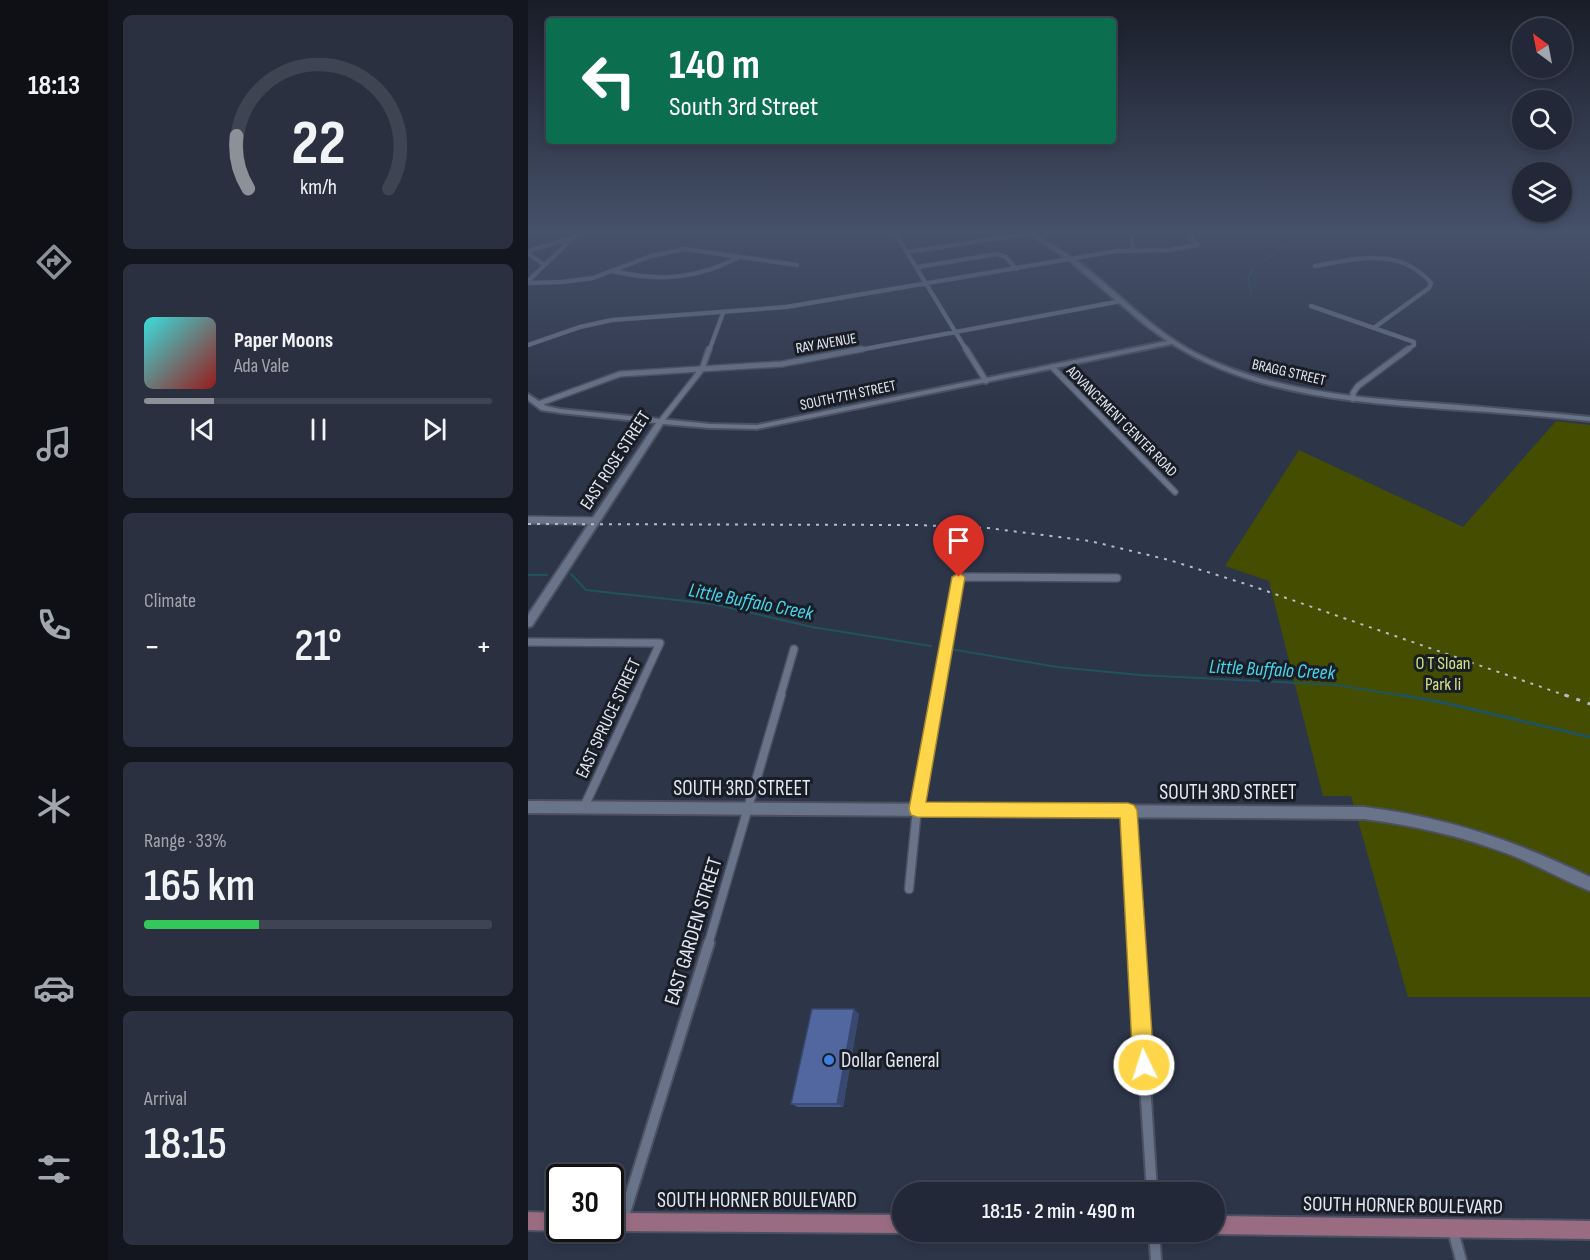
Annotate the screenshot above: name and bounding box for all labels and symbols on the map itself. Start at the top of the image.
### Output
north arrow [1512,18,1572,78]
street label: RAY AVENUE [794,329,858,358]
street label: BRAGG STREET [1250,355,1328,390]
street label: ADVANCEMENT CENTER ROAD [1061,361,1181,481]
street label: SOUTH 7TH STREET [798,376,898,415]
street label: EAST ROSE STREET [576,407,655,513]
pin [933,515,984,577]
water label: Little Buffalo Creek [687,578,816,626]
park label: O T Sloan Park Ii [1415,653,1471,695]
street label: EAST SPRUCE STREET [572,655,645,781]
water label: Little Buffalo Creek [1208,655,1336,685]
street label: SOUTH 3RD STREET [673,776,811,801]
street label: SOUTH 3RD STREET [1159,780,1297,805]
street label: EAST GARDEN STREET [659,854,728,1008]
position arrow [1112,1033,1176,1097]
place label: Dollar General [841,1048,939,1073]
marker: Dollar General [822,1053,836,1067]
speed limit sign: 30 [546,1164,624,1242]
street label: SOUTH HORNER BOULEVARD [657,1188,857,1213]
street label: SOUTH HORNER BOULEVARD [1303,1191,1503,1220]

